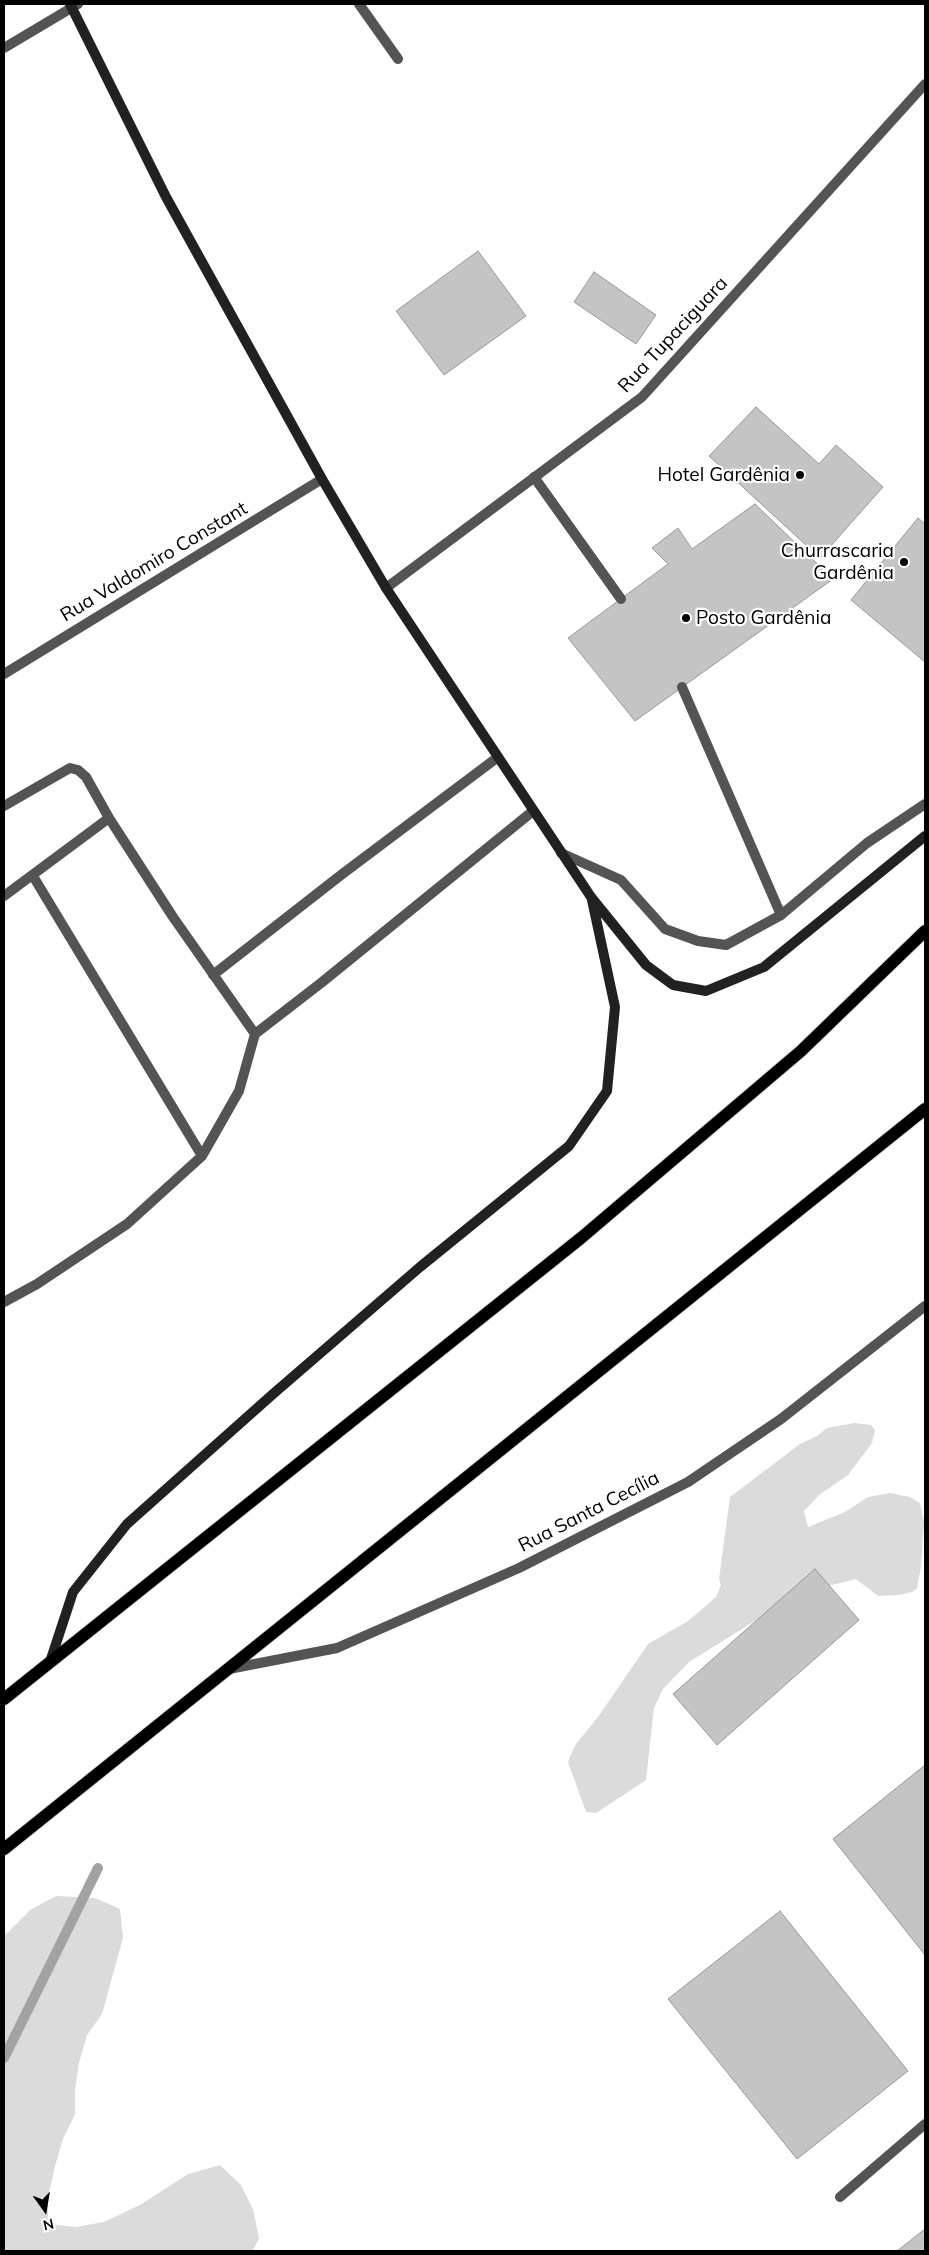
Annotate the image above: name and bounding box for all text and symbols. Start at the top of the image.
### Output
street label: Rua Tupaciguara [613,272,733,398]
place label: Hotel Gardênia [657,464,790,486]
marker: Hotel Gardênia [794,469,806,481]
street label: Rua Valdomiro Constant [56,497,252,627]
place label: Churrascaria Gardênia [781,540,894,584]
marker: Churrascaria Gardênia [898,556,910,568]
place label: Posto Gardênia [696,607,831,629]
marker: Posto Gardênia [680,612,692,624]
street label: Rua Santa Cecília [515,1467,663,1557]
north arrow [20,2185,70,2235]
text: N [41,2215,56,2235]

